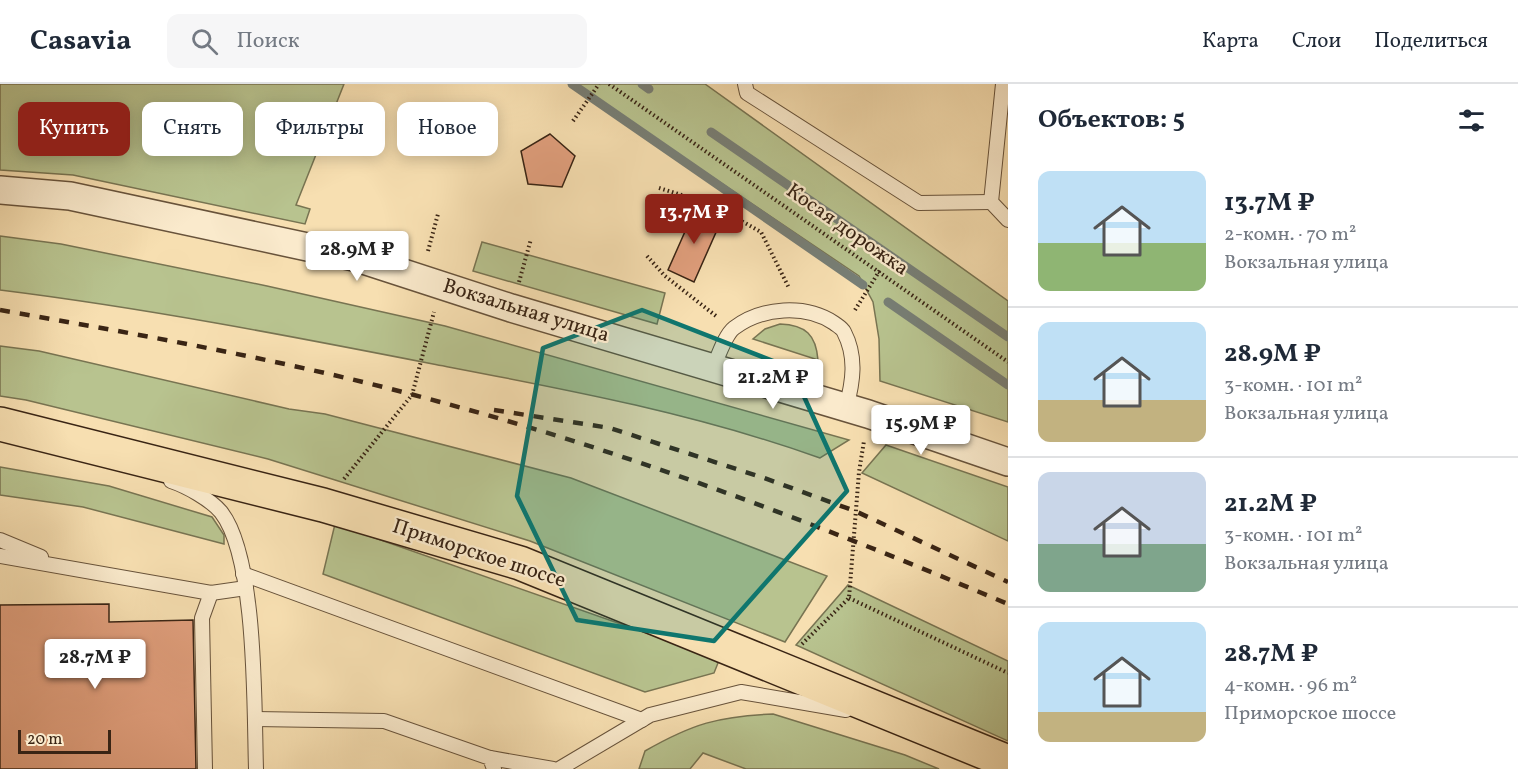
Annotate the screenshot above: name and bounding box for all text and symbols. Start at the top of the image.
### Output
search box [167,14,587,68]
text: Casavia [30,22,131,61]
icon: search [188,25,221,58]
text: Поиск [236,26,299,57]
text: Карта [1202,27,1259,56]
text: Слои [1292,27,1341,56]
text: Поделиться [1374,27,1488,56]
chip: Купить [18,102,130,156]
chip: Снять [142,102,243,156]
chip: Фильтры [255,102,385,156]
chip: Новое [397,102,498,156]
text: Объектов: 5 [1038,102,1185,138]
icon: filters [1455,104,1488,137]
street label: Косая дорожка [780,177,914,283]
text: 13.7M ₽ [1224,185,1315,221]
pin: 13.7M ₽ [639,194,749,245]
icon: home [1086,195,1158,267]
text: 13.7M ₽ [659,199,729,227]
text: 2-комн. · 70 m² [1224,221,1356,249]
pin: 28.9M ₽ [302,231,412,282]
text: 28.9M ₽ [320,236,394,264]
text: Вокзальная улица [1224,249,1389,277]
street label: Вокзальная улица [439,272,613,350]
text: 28.9M ₽ [1224,336,1321,372]
icon: home [1086,346,1158,418]
pin: 21.2M ₽ [718,359,828,410]
text: 21.2M ₽ [737,364,809,392]
text: 3-комн. · 101 m² [1224,372,1363,400]
text: Вокзальная улица [1224,400,1389,428]
pin: 15.9M ₽ [866,405,976,456]
text: 15.9M ₽ [885,410,957,438]
text: 21.2M ₽ [1224,486,1317,522]
icon: home [1086,496,1158,568]
street label: Приморское шоссе [388,512,570,596]
text: 3-комн. · 101 m² [1224,522,1363,550]
text: Вокзальная улица [1224,550,1389,578]
text: 28.7M ₽ [1224,636,1318,672]
pin: 28.7M ₽ [40,639,150,690]
text: 28.7M ₽ [59,644,131,672]
icon: home [1086,646,1158,718]
text: 4-комн. · 96 m² [1224,672,1357,700]
text: Приморское шоссе [1224,700,1396,728]
scale bar [18,727,111,754]
text: 20 m [27,729,62,751]

